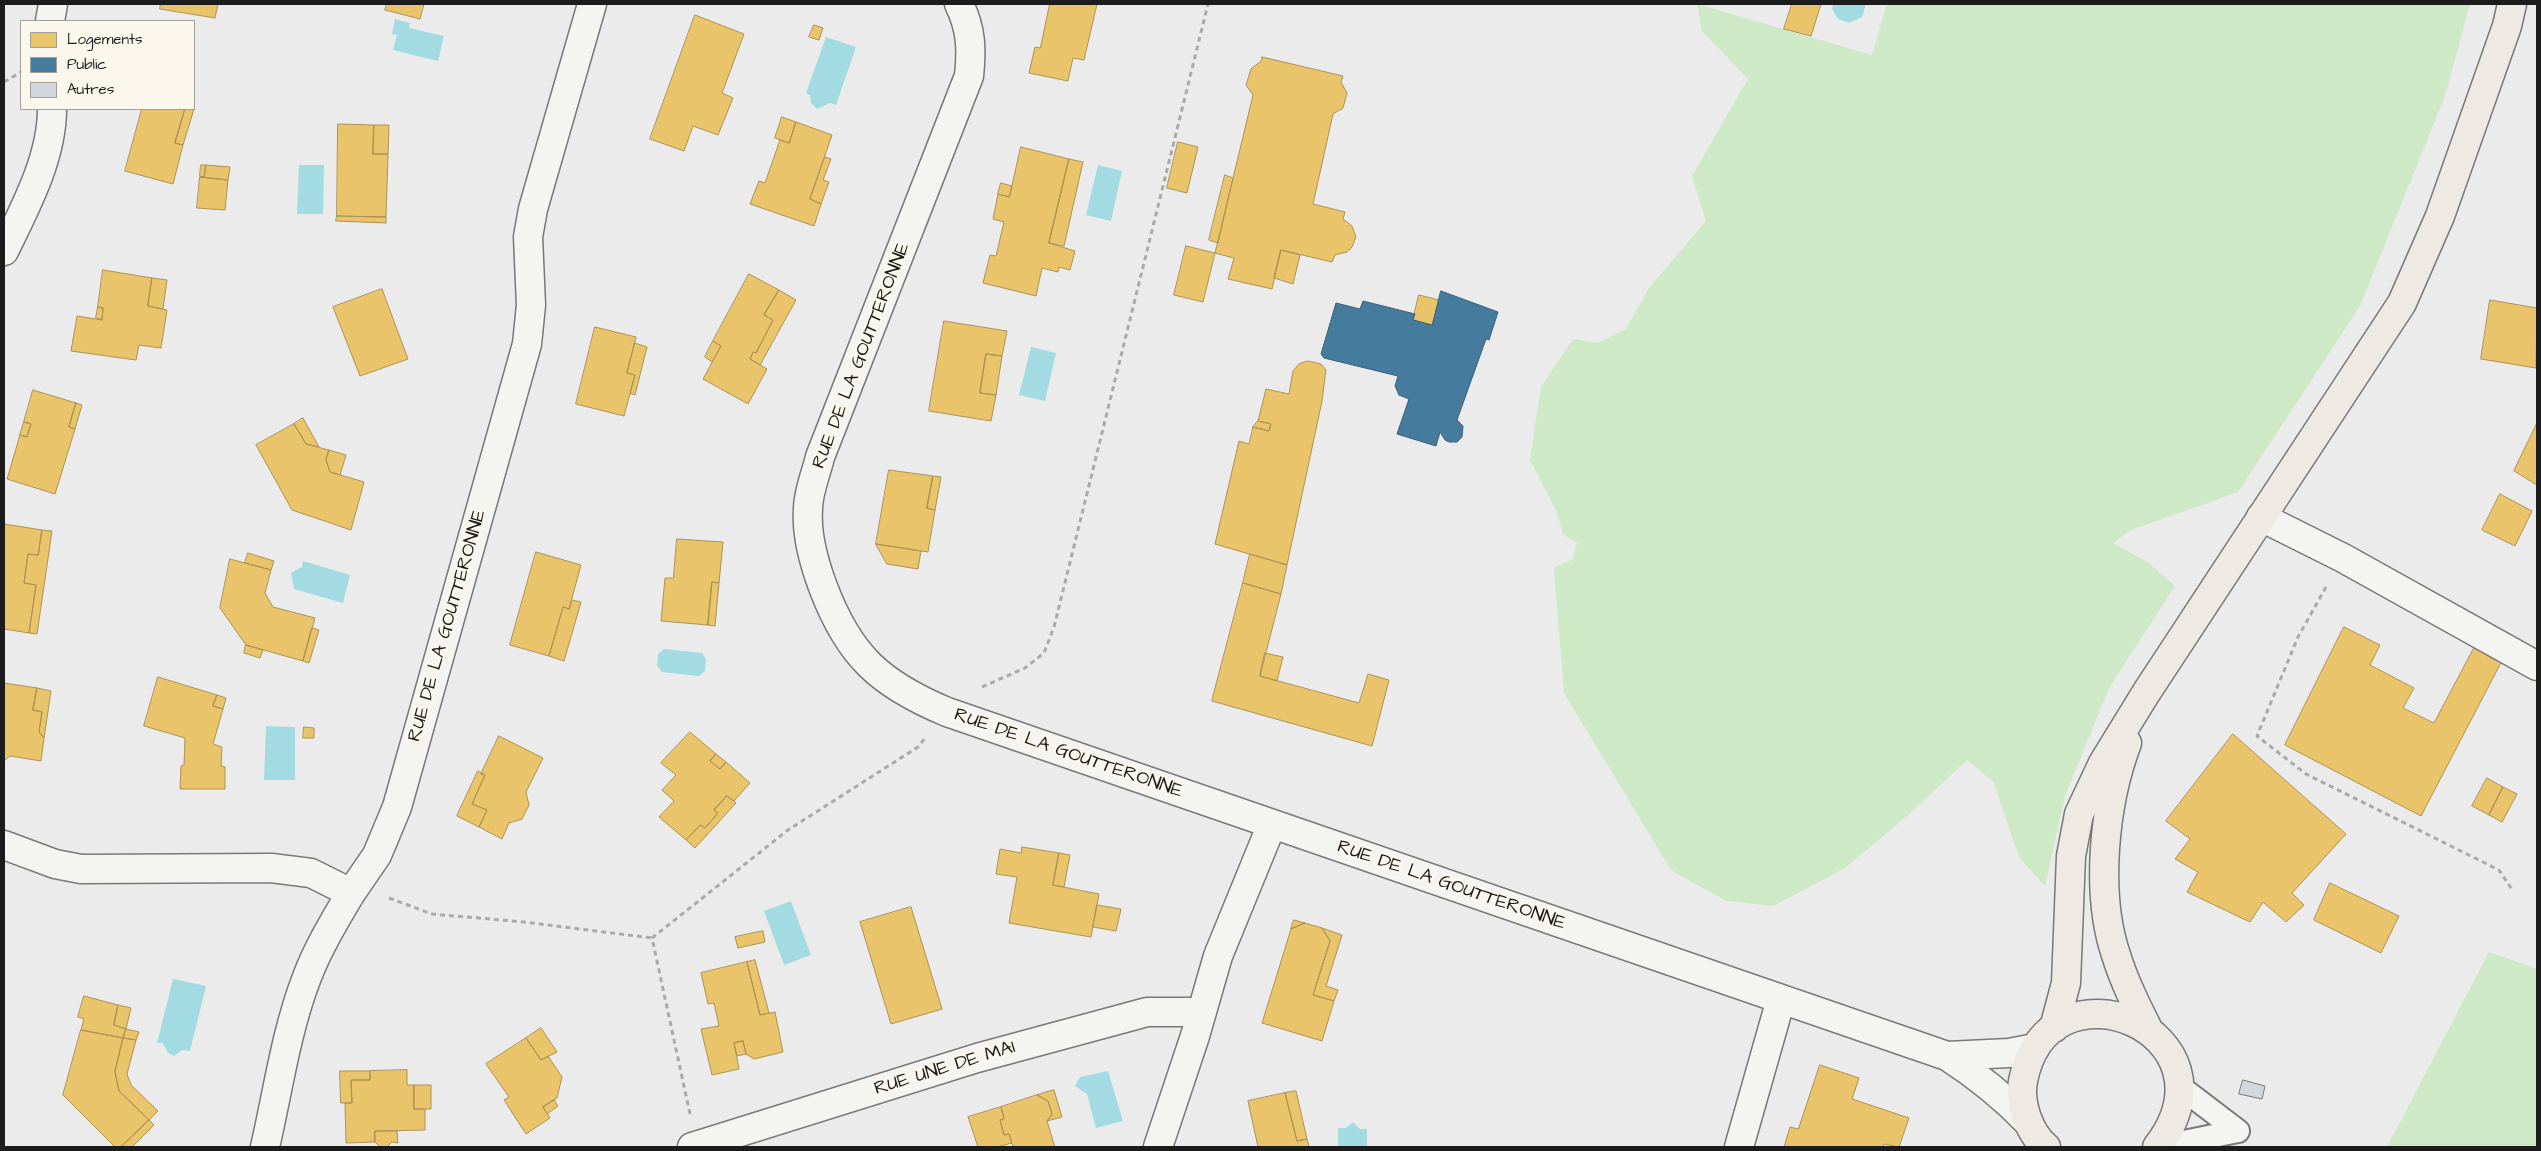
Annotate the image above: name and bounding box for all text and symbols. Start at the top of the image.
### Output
legend [20,20,195,110]
text: Logements [67,29,143,50]
text: Public [67,54,107,75]
text: Autres [67,79,114,100]
street label: RUE DE LA GOUTTERONNE [808,240,916,472]
street label: RUE DE LA GOUTTERONNE [404,508,492,744]
street label: RUE DE LA GOUTTERONNE [951,704,1185,804]
street label: RUE DE LA GOUTTERONNE [1334,836,1568,936]
street label: RUE UNE DE MAI [872,1037,1018,1101]

